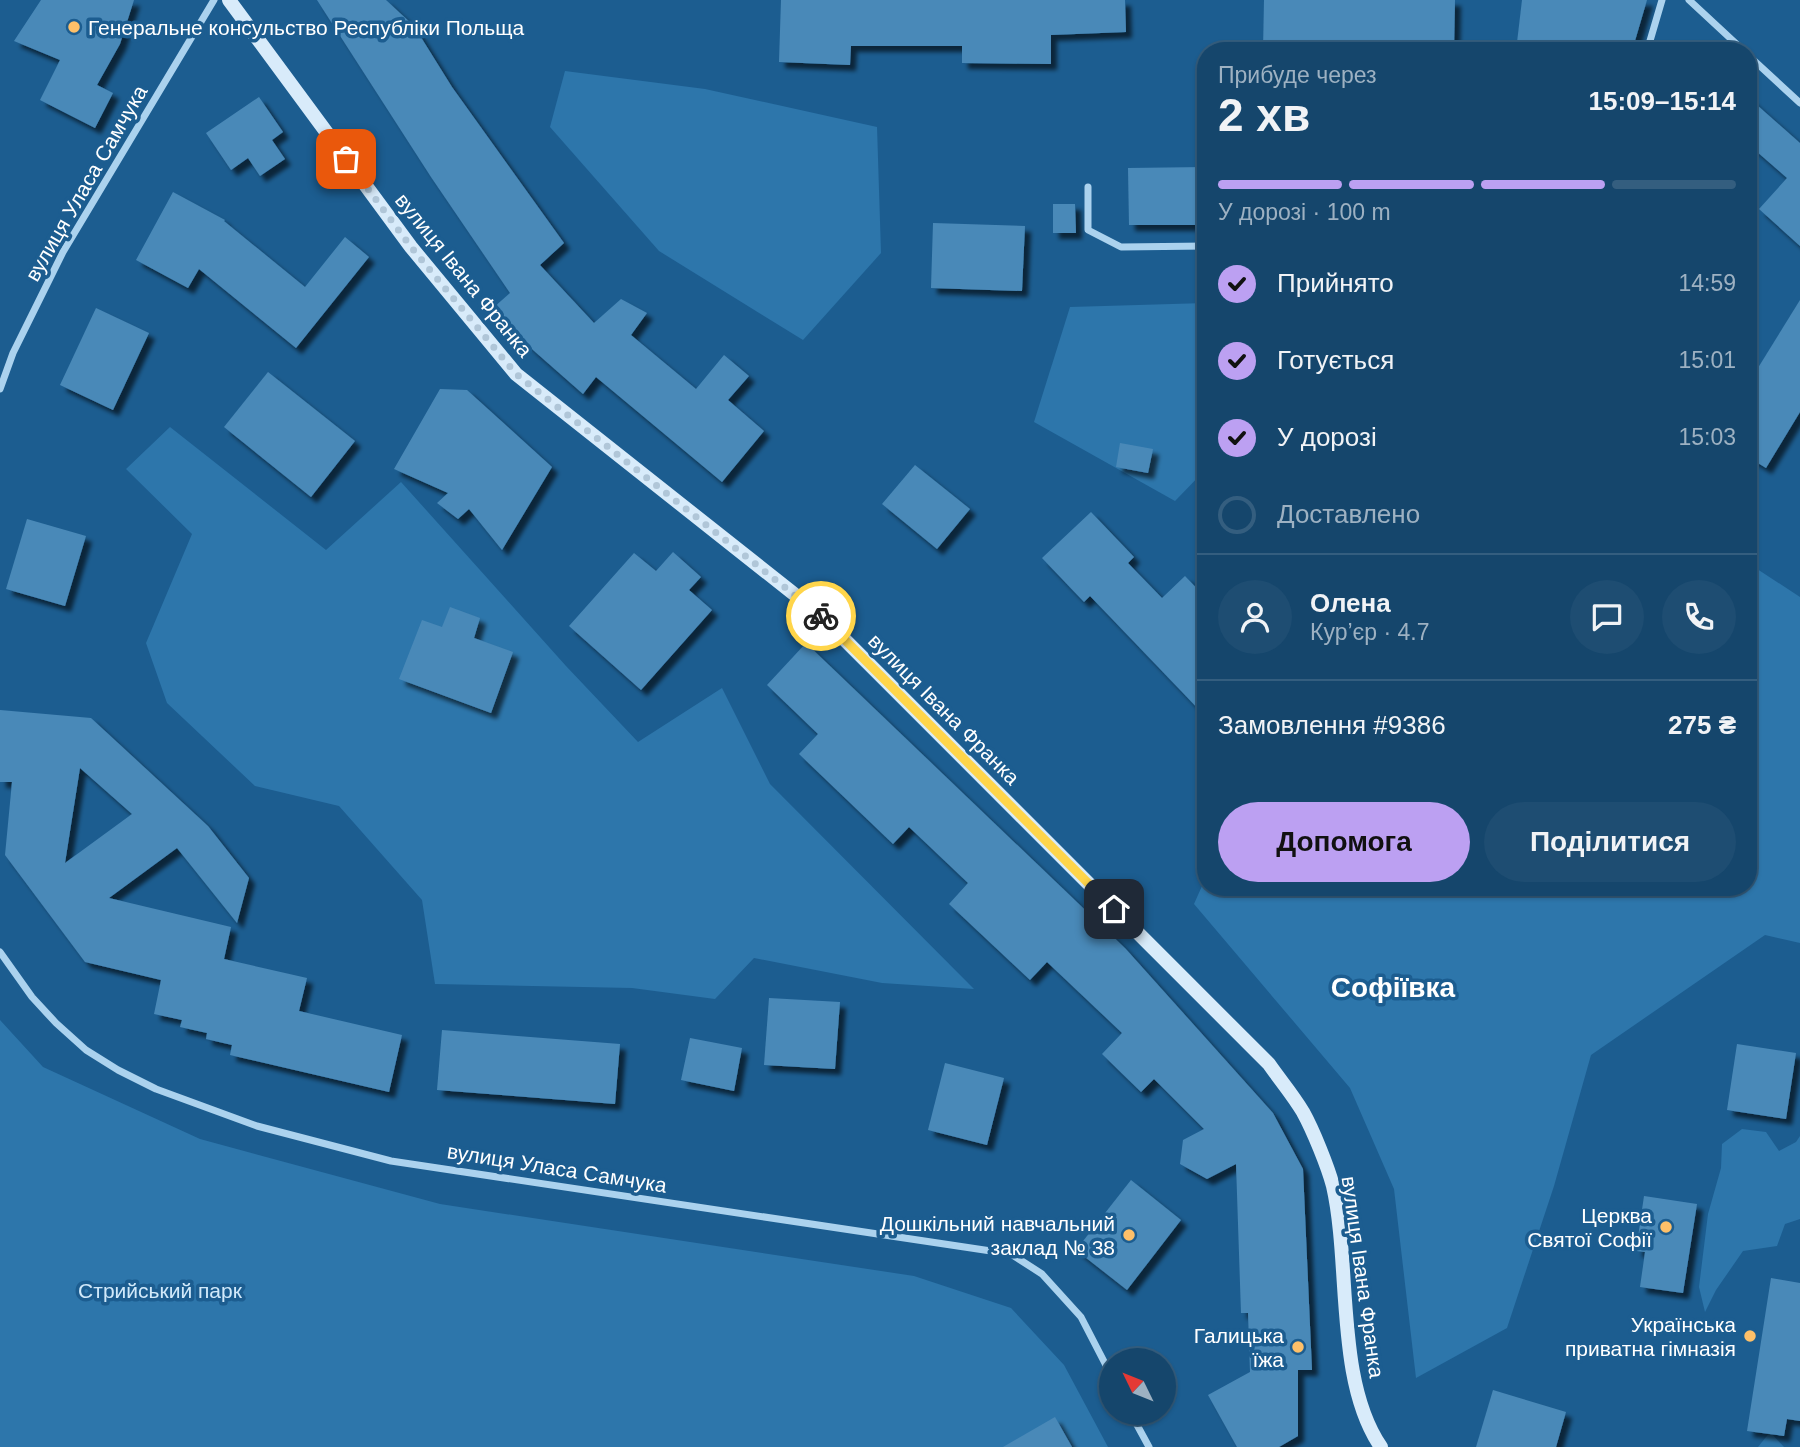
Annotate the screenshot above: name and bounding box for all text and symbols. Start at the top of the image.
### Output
place label: Генеральне консульство Республіки Польща [88,16,524,39]
marker: Генеральне консульство Республіки Польща [66,19,82,35]
text: Прибуде через [1218,62,1377,88]
street label: вулиця Уласа Самчука [21,81,152,285]
text: 15:09–15:14 [1589,86,1736,116]
text: 2 хв [1218,89,1310,141]
pin [316,129,376,189]
icon: bag [327,140,365,178]
street label: вулиця Івана Франка [391,189,537,362]
text: У дорозі · 100 m [1218,199,1391,225]
icon: check [1218,265,1256,303]
text: Прийнято [1277,268,1394,298]
text: 14:59 [1678,270,1736,296]
icon: check [1218,342,1256,380]
text: Готується [1277,345,1394,375]
text: 15:01 [1678,347,1736,373]
icon: check [1218,419,1256,457]
text: У дорозі [1277,422,1377,452]
text: 15:03 [1678,424,1736,450]
text: Доставлено [1277,499,1420,529]
button: person [1218,580,1292,654]
button: chat [1570,580,1644,654]
button: phone [1662,580,1736,654]
courier [786,581,856,651]
text: Олена [1310,588,1391,618]
icon: bike [802,597,840,635]
text: Кур’єр · 4.7 [1310,619,1429,645]
street label: вулиця Івана Франка [864,629,1024,789]
text: Замовлення #9386 [1218,710,1446,740]
text: 275 ₴ [1668,710,1736,740]
button: Допомога [1218,802,1470,882]
button: Поділитися [1484,802,1736,882]
pin [1084,879,1144,939]
icon: home [1095,890,1133,928]
district label: Софіївка [1331,972,1456,1003]
street label: вулиця Уласа Самчука [446,1139,669,1197]
street label: вулиця Івана Франка [1337,1175,1389,1380]
place label: Церква Святої Софії [1527,1204,1652,1251]
place label: Дошкільний навчальний заклад № 38 [880,1212,1115,1259]
marker: Церква Святої Софії [1658,1219,1674,1235]
marker: Дошкільний навчальний заклад № 38 [1121,1227,1137,1243]
park label: Стрийський парк [78,1279,243,1302]
place label: Українська приватна гімназія [1565,1313,1736,1360]
place label: Галицька їжа [1194,1324,1284,1371]
marker: Українська приватна гімназія [1742,1328,1758,1344]
marker: Галицька їжа [1290,1339,1306,1355]
north arrow [1099,1348,1176,1424]
map controls [1099,1348,1176,1425]

